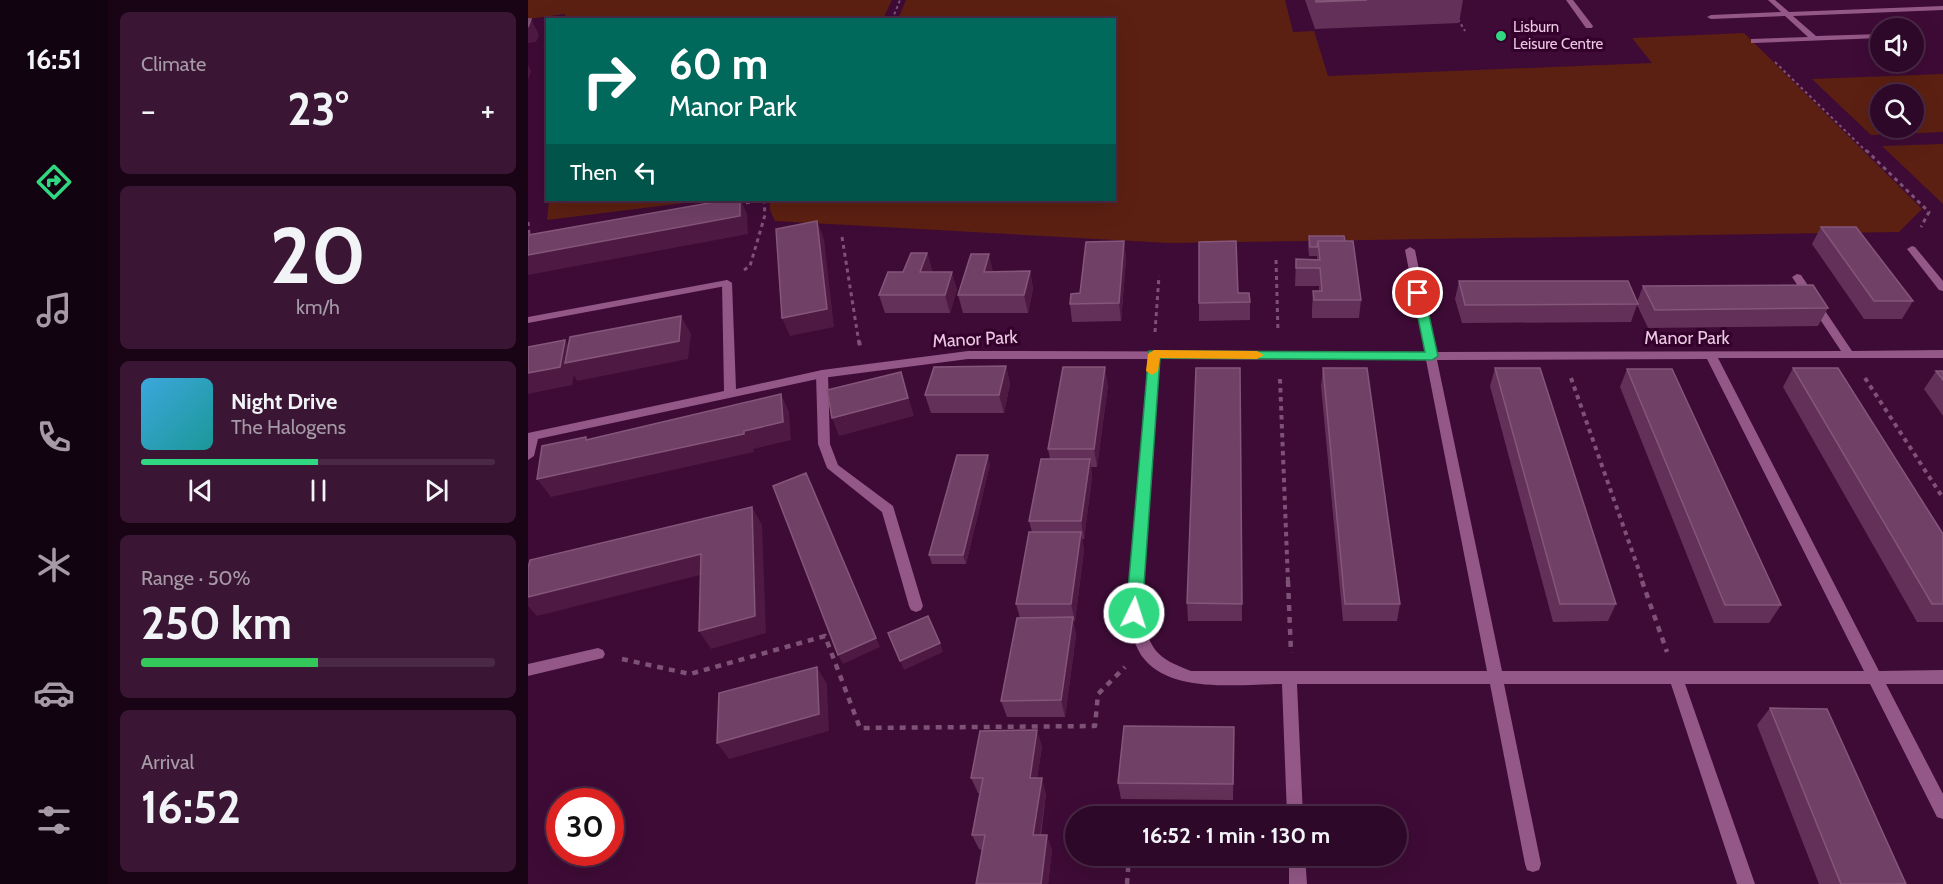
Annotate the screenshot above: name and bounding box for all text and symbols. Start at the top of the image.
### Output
place label: Lisburn Leisure Centre [1513,18,1603,53]
map controls [1870,18,1924,138]
button: sound [1870,18,1924,72]
marker: Lisburn Leisure Centre [1494,29,1508,43]
text: 60 m [669,38,768,90]
icon: right [570,42,648,120]
text: 16:51 [26,43,82,76]
text: Climate [141,52,206,76]
text: 23° [287,82,349,136]
button: search [1870,84,1924,138]
text: − [141,90,156,130]
text: + [480,90,495,130]
text: Manor Park [669,90,797,123]
icon: left [629,156,662,189]
text: Then [570,159,617,186]
icon: directions [33,161,75,203]
text: 20 [270,208,366,303]
pin [1392,267,1443,318]
icon: arrive [1401,276,1434,309]
icon: music [33,289,75,331]
text: km/h [296,295,340,319]
street label: Manor Park [932,326,1019,352]
street label: Manor Park [1644,327,1731,349]
text: Night Drive [231,388,337,415]
text: The Halogens [231,415,346,439]
icon: phone [33,416,75,458]
icon: previous [184,474,217,507]
icon: pause [302,474,335,507]
icon: next [420,474,453,507]
icon: climate [33,544,75,586]
text: Range · 50% [141,566,250,590]
position arrow [1102,581,1166,645]
text: 250 km [141,596,292,650]
icon: car [33,672,75,714]
text: Arrival [141,750,194,774]
text: 16:52 [141,780,241,834]
speed limit sign: 30 [546,788,624,866]
icon: filters [33,799,75,841]
text: 16:52 · 1 min · 130 m [1142,822,1330,849]

